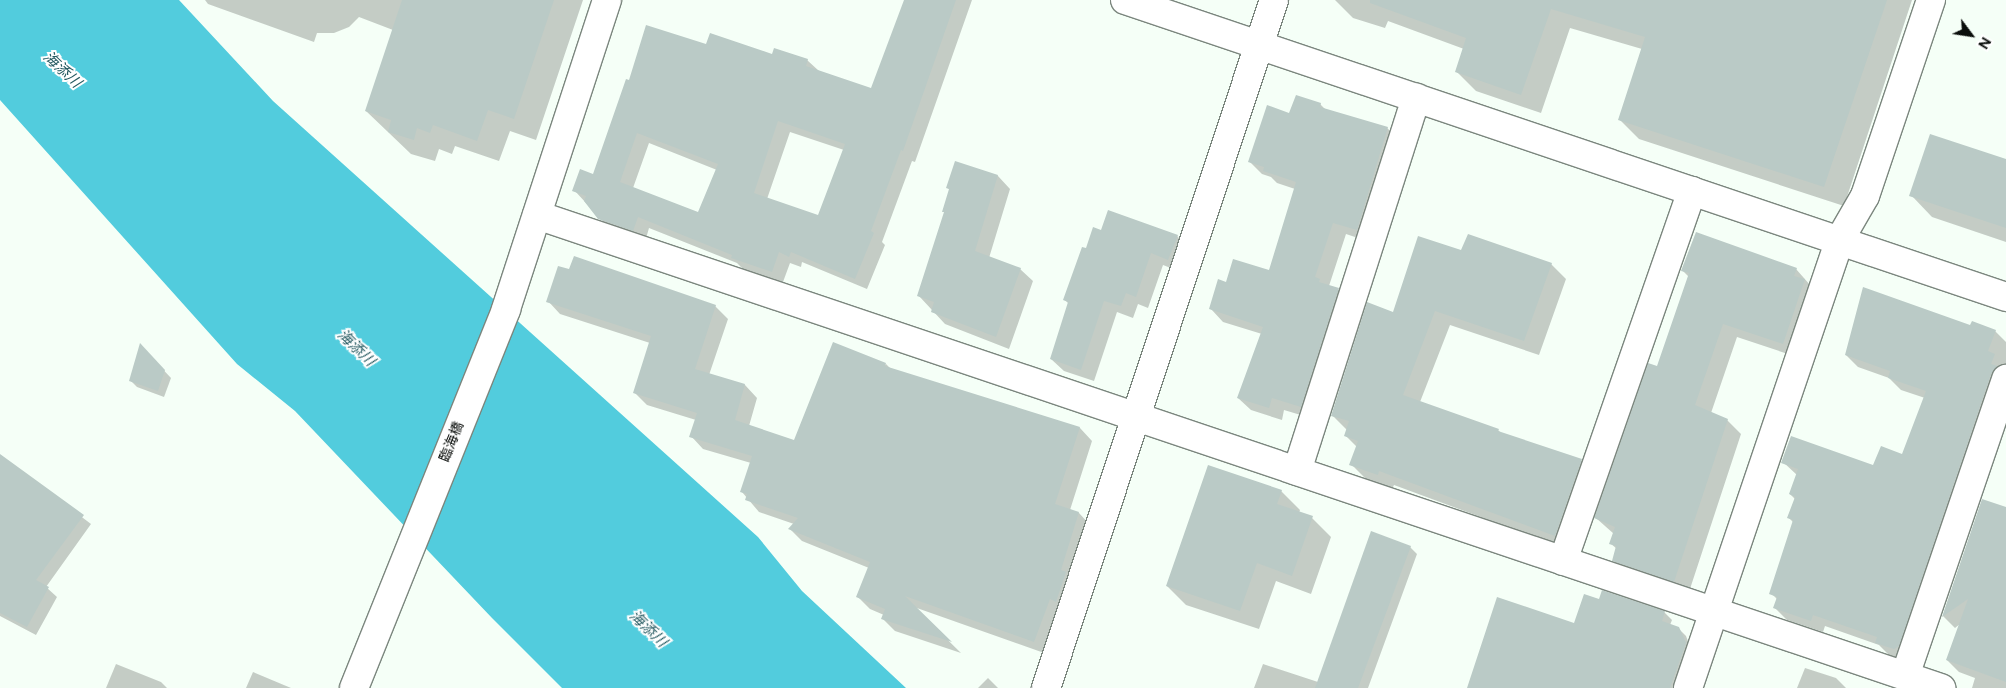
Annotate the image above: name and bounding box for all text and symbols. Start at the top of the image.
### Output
north arrow [1946,10,1996,60]
text: N [1974,34,1994,52]
water label: 海添川 [39,48,85,92]
water label: 海添川 [334,326,378,370]
street label: 臨海橋 [436,419,468,465]
water label: 海添川 [626,607,670,651]

